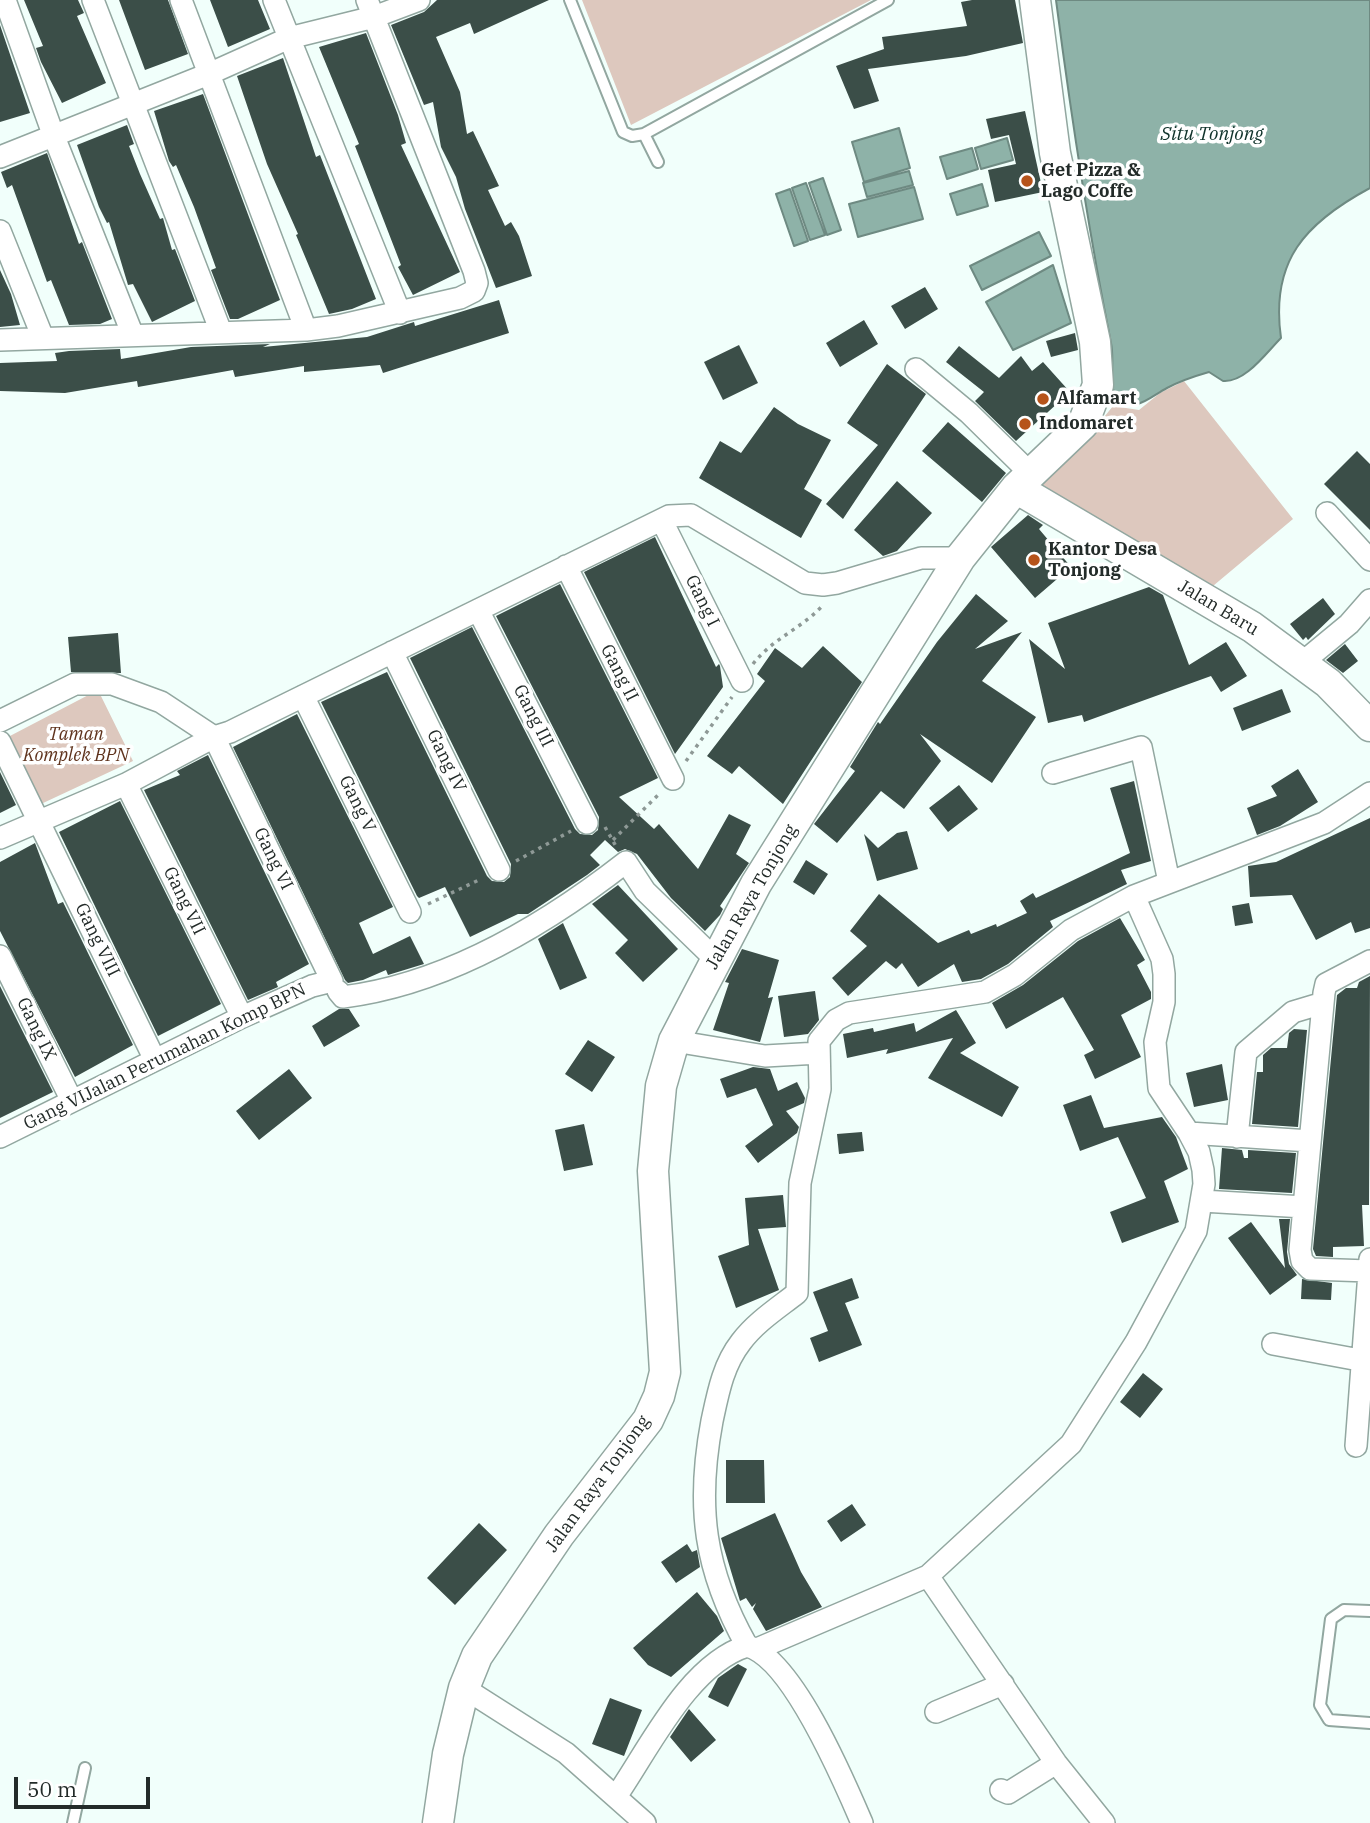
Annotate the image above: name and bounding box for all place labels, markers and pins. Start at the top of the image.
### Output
place label: Get Pizza & Lago Coffe [1041,160,1141,202]
marker: Get Pizza & Lago Coffe [1019,173,1035,189]
place label: Alfamart [1057,388,1136,410]
marker: Alfamart [1035,391,1051,407]
place label: Indomaret [1039,413,1133,435]
marker: Indomaret [1017,416,1033,432]
place label: Kantor Desa Tonjong [1048,539,1157,582]
marker: Kantor Desa Tonjong [1026,552,1042,568]

